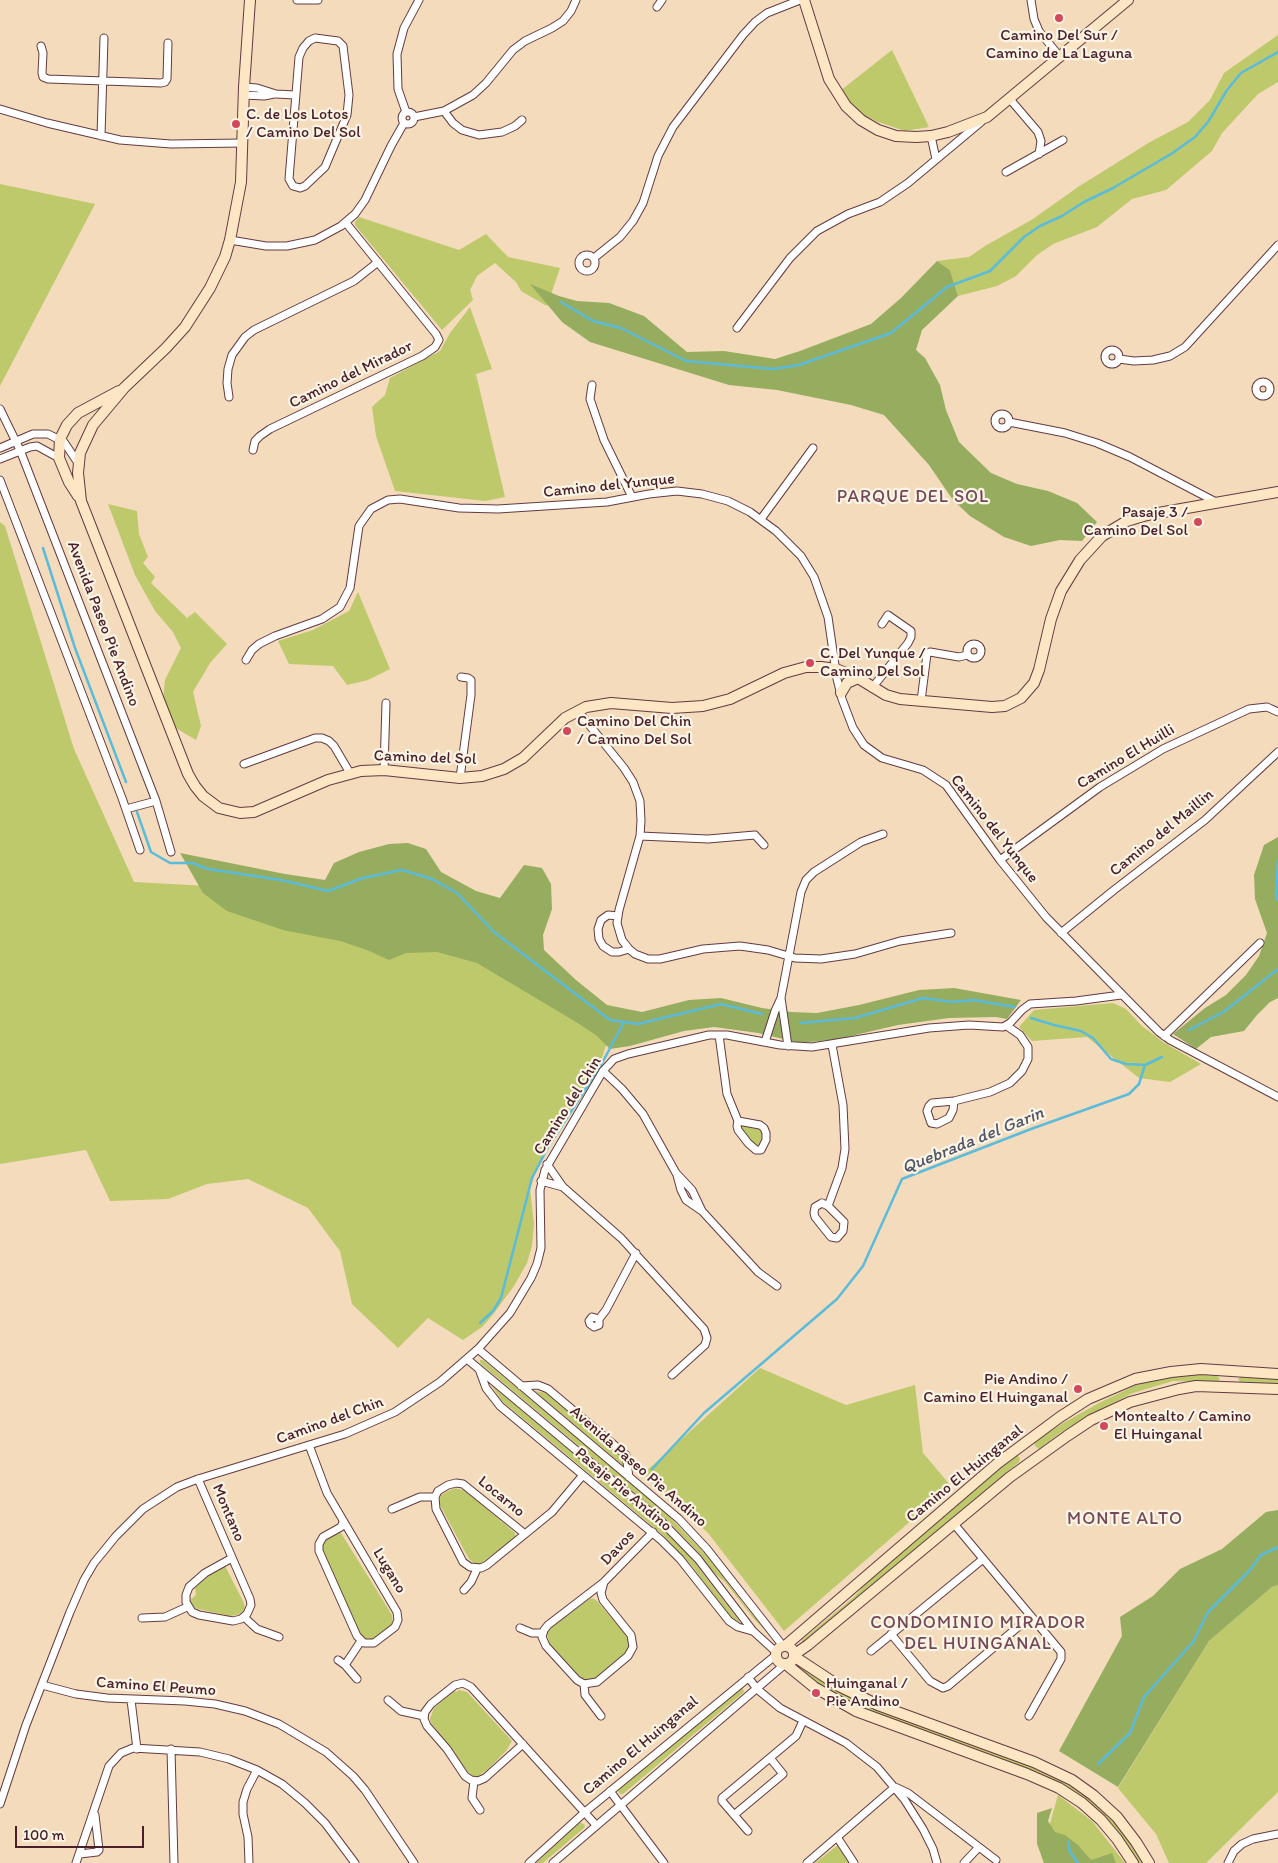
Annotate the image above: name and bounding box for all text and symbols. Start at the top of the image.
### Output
marker: Camino Del Sur / Camino de La Laguna [1053,12,1065,24]
place label: Camino Del Sur / Camino de La Laguna [986,26,1132,64]
place label: C. de Los Lotos / Camino Del Sol [246,105,361,143]
marker: C. de Los Lotos / Camino Del Sol [230,118,242,130]
street label: Camino del Mirador [286,337,416,413]
street label: Camino del Yunque [542,470,676,502]
district label: PARQUE DEL SOL [835,486,991,508]
place label: Pasaje 3 / Camino Del Sol [1084,503,1188,541]
marker: Pasaje 3 / Camino Del Sol [1192,516,1204,528]
street label: Avenida Paseo Pie Andino [63,539,143,709]
place label: C. Del Yunque / Camino Del Sol [820,644,926,682]
marker: C. Del Yunque / Camino Del Sol [804,657,816,669]
place label: Camino Del Chin / Camino Del Sol [577,712,692,750]
street label: Camino El Huilli [1074,720,1178,794]
marker: Camino Del Chin / Camino Del Sol [561,725,573,737]
street label: Camino del Sol [373,747,477,769]
street label: Camino del Yunque [946,771,1042,887]
street label: Camino del Maillin [1106,785,1218,881]
street label: Camino del Chin [530,1053,606,1159]
water label: Quebrada del Garin [899,1103,1047,1179]
place label: Pie Andino / Camino El Huinganal [923,1370,1068,1408]
marker: Pie Andino / Camino El Huinganal [1072,1383,1084,1395]
street label: Camino del Chin [274,1393,386,1449]
street label: Avenida Paseo Pie Andino [566,1402,710,1532]
place label: Montealto / Camino El Huinganal [1114,1407,1251,1445]
marker: Montealto / Camino El Huinganal [1098,1420,1110,1432]
street label: Camino El Huinganal [903,1421,1027,1527]
street label: Pasaje Pie Andino [571,1444,675,1536]
street label: Locarno [474,1472,528,1522]
street label: Montano [207,1481,249,1545]
district label: MONTE ALTO [1065,1508,1185,1530]
street label: Davos [597,1526,639,1570]
street label: Lugano [368,1545,410,1597]
district label: CONDOMINIO MIRADOR DEL HUINGANAL [868,1612,1088,1655]
street label: Camino El Peumo [95,1673,217,1701]
place label: Huinganal / Pie Andino [826,1674,908,1712]
marker: Huinganal / Pie Andino [810,1687,822,1699]
street label: Camino El Huinganal [579,1692,703,1800]
scale bar [18,1816,146,1848]
text: 100 m [23,1826,64,1844]

